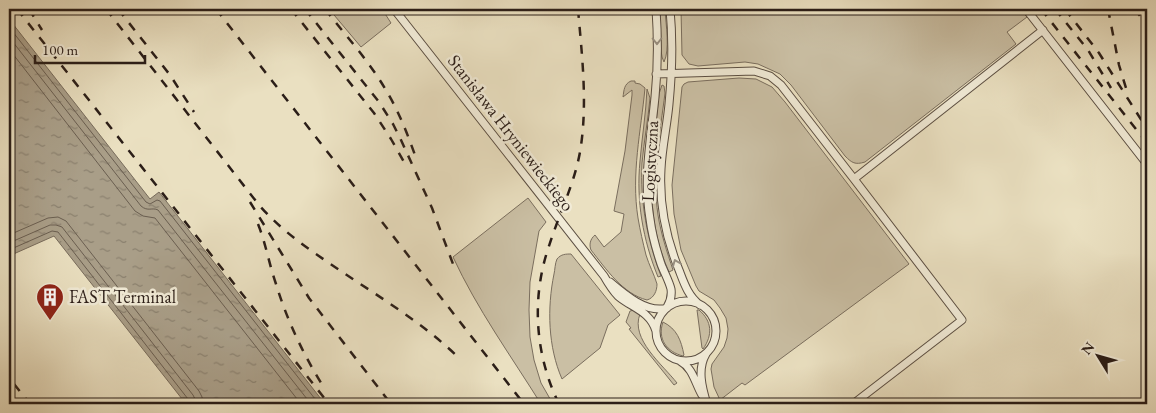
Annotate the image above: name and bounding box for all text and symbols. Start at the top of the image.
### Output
scale bar [35,32,145,64]
one-way arrow [652,38,662,46]
text: 100 m [42,40,79,59]
street label: Stanisława Hryniewieckiego [443,50,580,216]
street label: Logistyczna [636,119,663,202]
one-way arrow [672,260,682,268]
building icon: FAST Terminal [35,282,65,321]
place label: FAST Terminal [69,285,176,308]
north arrow [1074,330,1124,380]
text: N [1077,338,1099,358]

